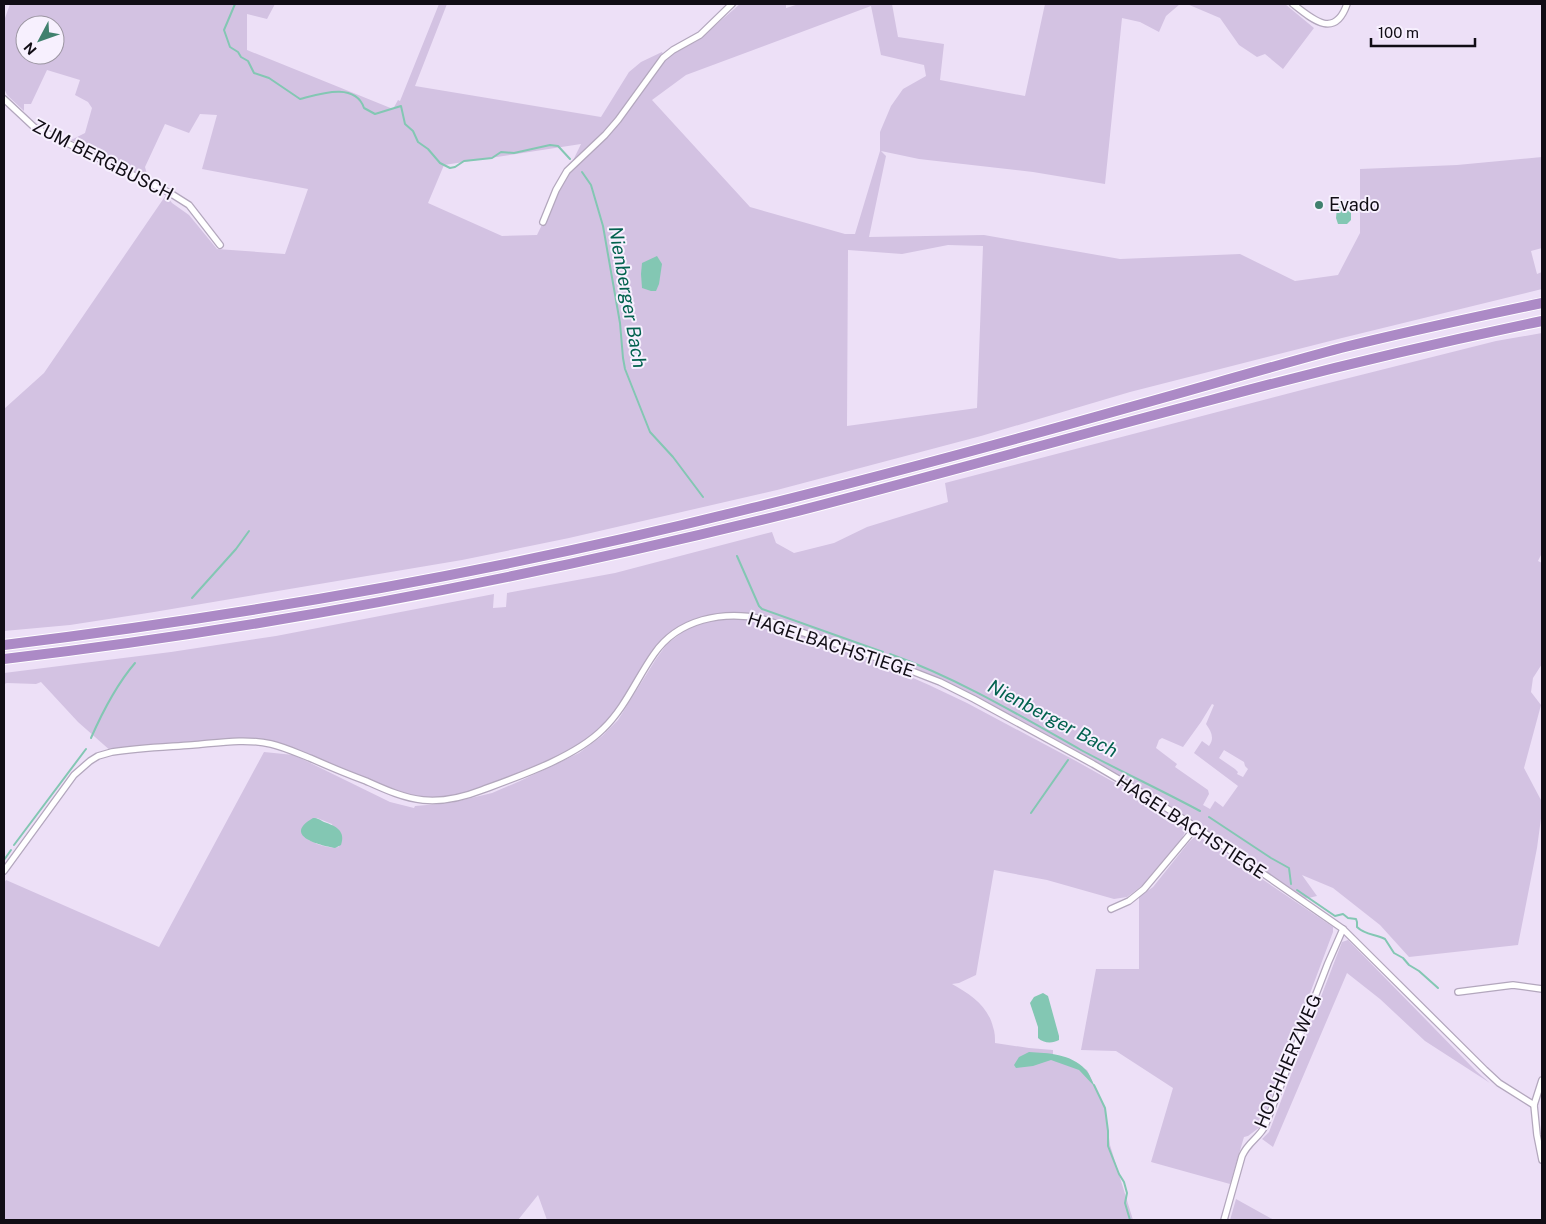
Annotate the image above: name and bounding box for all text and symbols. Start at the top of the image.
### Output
north arrow [15,15,65,65]
scale bar [1371,15,1475,47]
text: 100 m [1378,24,1419,41]
text: N [21,39,40,58]
street label: ZUM BERGBUSCH [29,115,177,204]
place label: Evado [1329,194,1380,215]
marker: Evado [1313,199,1325,211]
water label: Nienberger Bach [605,224,651,370]
street label: HAGELBACHSTIEGE [745,608,917,681]
water label: Nienberger Bach [984,675,1122,761]
street label: HAGELBACHSTIEGE [1113,770,1270,883]
street label: HOCHHERZWEG [1250,991,1325,1131]

